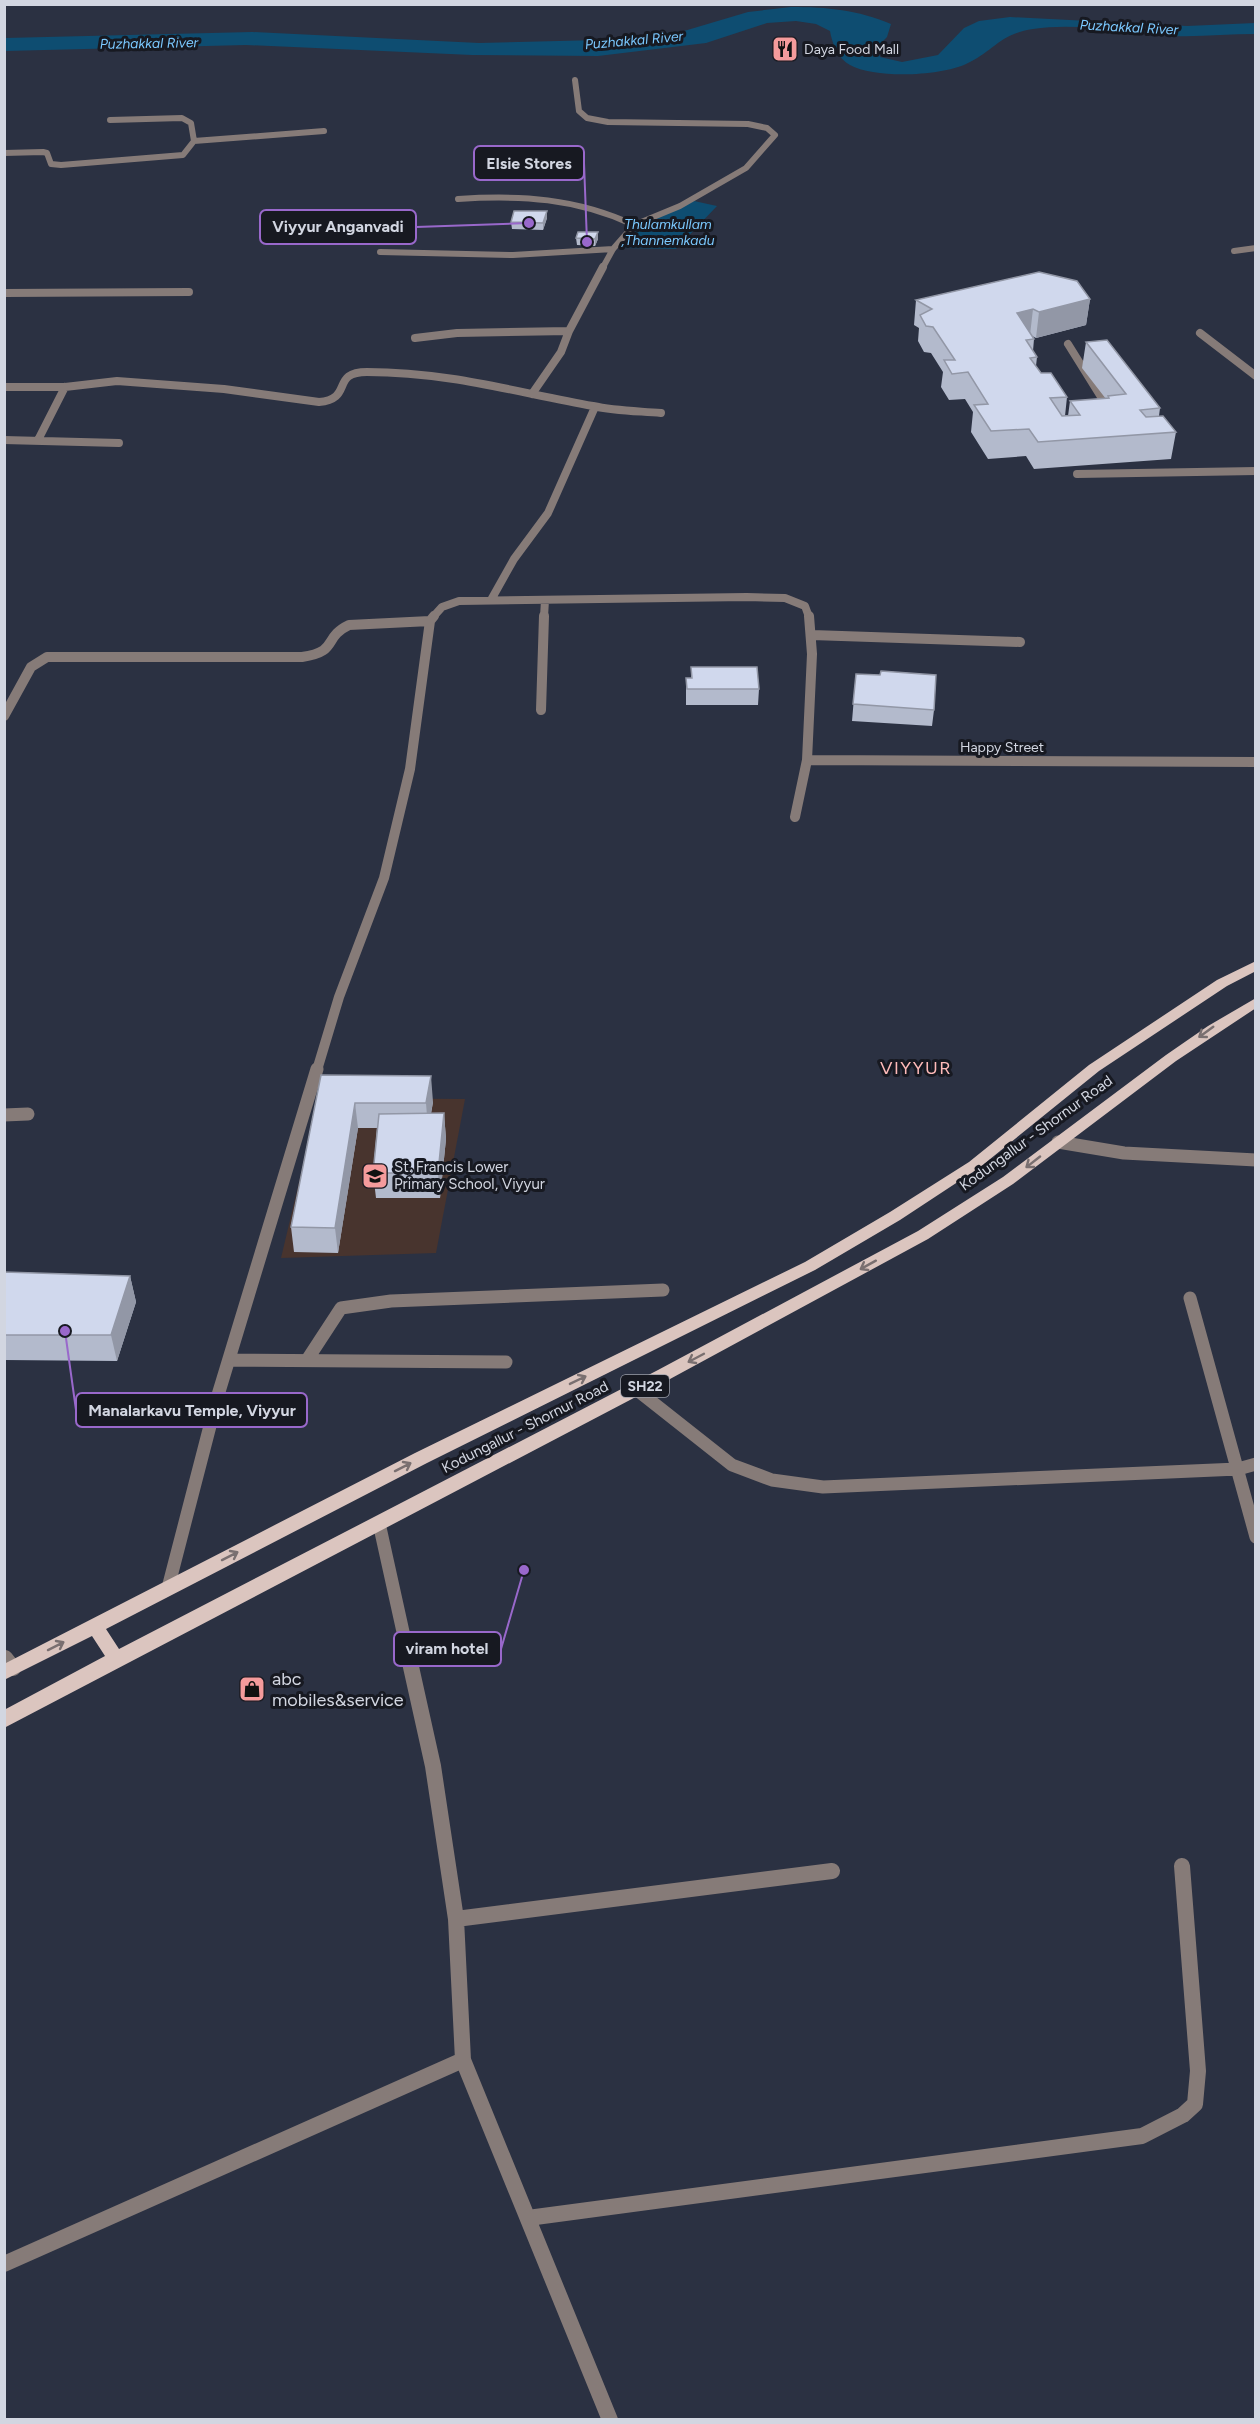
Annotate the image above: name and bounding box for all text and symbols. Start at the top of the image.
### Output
water label: Puzhakkal River [1079,16,1180,39]
water label: Puzhakkal River [584,28,685,53]
water label: Puzhakkal River [100,34,200,53]
restaurant icon: Daya Food Mall [770,34,800,64]
place label: Daya Food Mall [804,41,899,58]
callout: Elsie Stores [474,146,584,180]
text: Elsie Stores [486,154,572,173]
callout: Viyyur Anganvadi [260,210,416,244]
water label: Thulamkullam ,Thannemkadu [620,216,715,249]
text: Viyyur Anganvadi [272,217,404,236]
street label: Happy Street [960,739,1044,756]
one-way arrow [1198,1026,1214,1038]
district label: VIYYUR [880,1057,952,1079]
street label: Kodungallur - Shornur Road [956,1071,1116,1195]
one-way arrow [1025,1155,1041,1168]
place label: St. Francis Lower Primary School, Viyyur [394,1158,545,1193]
school or university icon: St. Francis Lower Primary School, Viyyur [360,1161,390,1191]
one-way arrow [860,1259,877,1271]
one-way arrow [688,1353,706,1364]
one-way arrow [568,1374,586,1386]
road number: SH22 [621,1375,669,1397]
street label: Kodungallur - Shornur Road [439,1377,611,1477]
callout: Manalarkavu Temple, Viyyur [76,1393,307,1427]
text: Manalarkavu Temple, Viyyur [88,1401,296,1420]
one-way arrow [394,1461,411,1473]
one-way arrow [220,1550,238,1562]
callout: viram hotel [394,1632,501,1666]
text: viram hotel [406,1639,489,1658]
one-way arrow [47,1640,65,1651]
place label: abc mobiles&service [272,1668,404,1711]
shop icon: abc mobiles&service [237,1674,267,1704]

